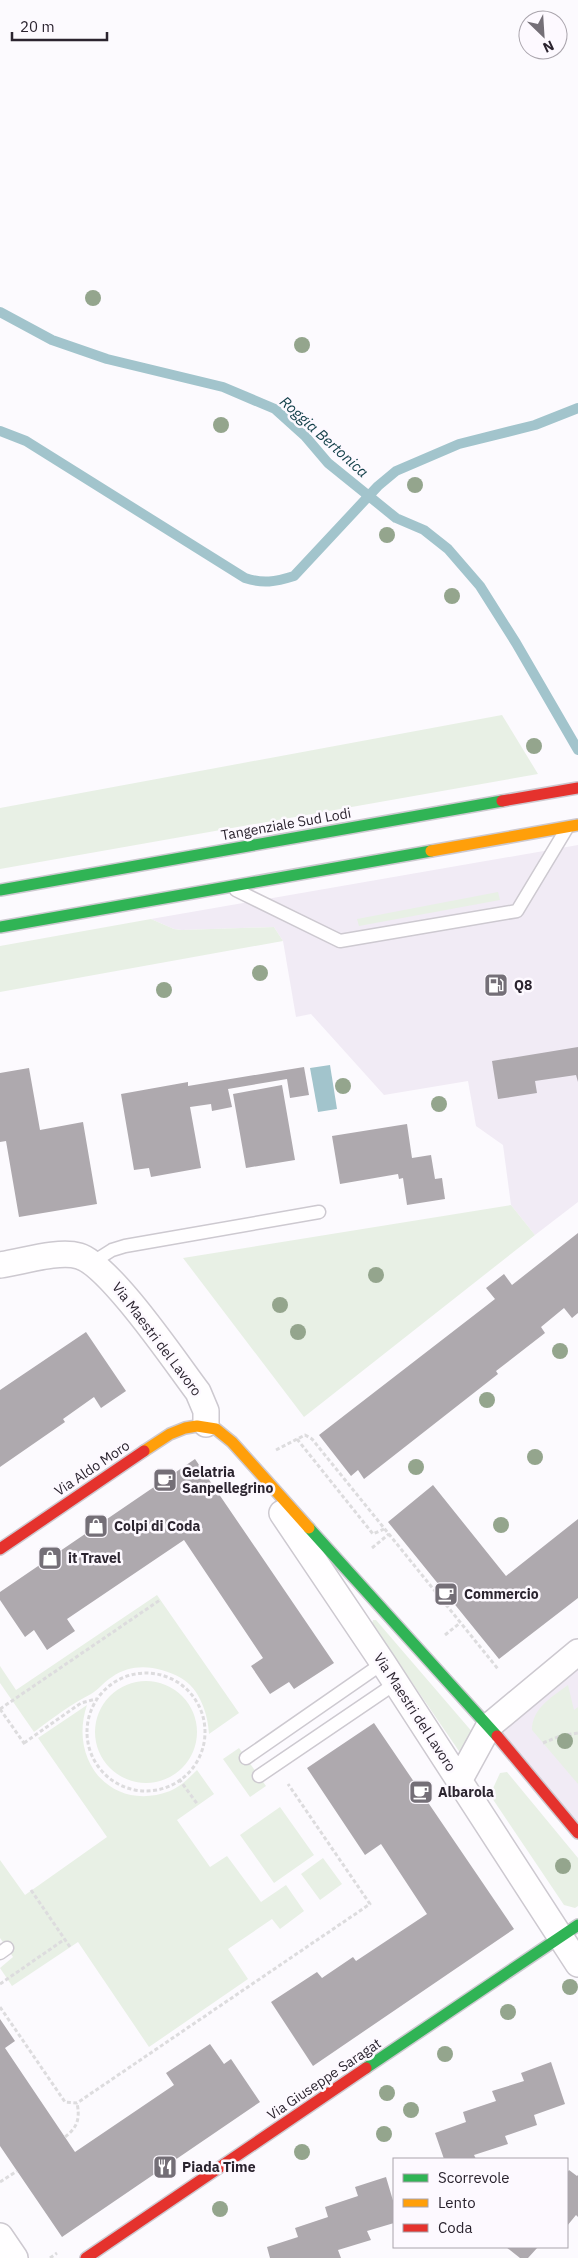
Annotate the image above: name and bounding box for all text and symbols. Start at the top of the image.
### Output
scale bar [12,10,108,42]
north arrow [518,10,568,60]
text: 20 m [20,17,55,36]
text: N [540,36,557,57]
water label: Roggia Bertonica [276,392,373,482]
street label: Tangenziale Sud Lodi [220,804,352,844]
fuel station icon: Q8 [483,972,509,998]
place label: Q8 [514,976,532,994]
street label: Via Maestri del Lavoro [108,1279,206,1400]
street label: Via Aldo Moro [51,1436,133,1500]
place label: Gelatria Sanpellegrino [182,1463,273,1497]
cafe icon: Gelatria Sanpellegrino [152,1467,178,1493]
shop icon: Colpi di Coda [83,1513,109,1539]
place label: Colpi di Coda [114,1517,200,1535]
shop icon: it Travel [37,1545,63,1571]
place label: it Travel [68,1549,121,1567]
cafe icon: Commercio [433,1581,459,1607]
place label: Commercio [464,1585,539,1603]
street label: Via Maestri del Lavoro [370,1649,460,1775]
cafe icon: Albarola [408,1779,434,1805]
place label: Albarola [438,1783,494,1801]
street label: Via Giuseppe Saragat [264,2034,384,2124]
restaurant icon: Piada Time [152,2154,178,2180]
place label: Piada Time [182,2158,256,2176]
legend [393,2158,568,2248]
text: Scorrevole [438,2168,510,2187]
text: Lento [438,2193,476,2212]
text: Coda [438,2218,472,2237]

